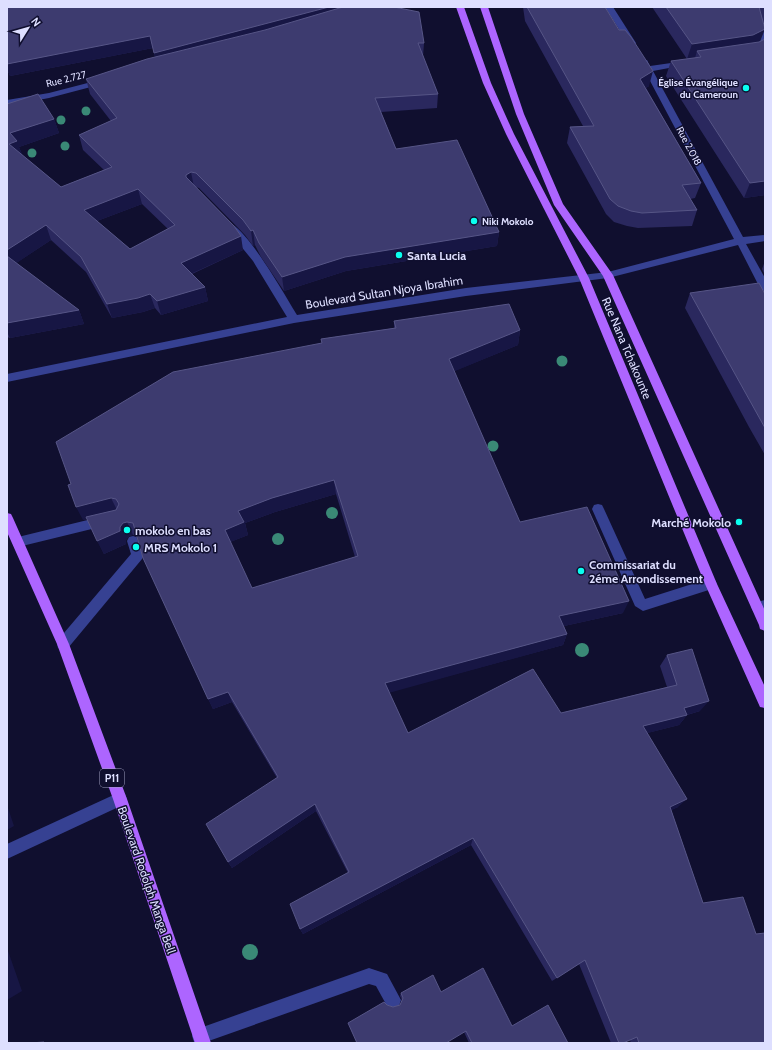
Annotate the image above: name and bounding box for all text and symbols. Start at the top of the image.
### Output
north arrow [8,8,48,48]
text: N [28,15,44,29]
street label: Rue 2.727 [44,68,88,90]
place label: Église Évangélique du Cameroun [658,76,738,101]
marker: Église Évangélique du Cameroun [741,83,751,93]
street label: Rue 2.018 [673,124,705,168]
place label: Niki Mokolo [482,215,534,228]
marker: Niki Mokolo [469,216,479,226]
place label: Santa Lucia [407,248,466,263]
marker: Santa Lucia [394,250,404,260]
street label: Boulevard Sultan Njoya Ibrahim [304,272,464,312]
street label: Rue Nana Tchakounte [599,295,655,401]
place label: Marché Mokolo [651,515,731,530]
marker: Marché Mokolo [734,517,744,527]
place label: mokolo en bas [135,523,211,538]
marker: mokolo en bas [122,525,132,535]
place label: MRS Mokolo 1 [144,540,217,555]
marker: MRS Mokolo 1 [131,542,141,552]
place label: Commissariat du 2éme Arrondissement [589,557,703,586]
marker: Commissariat du 2éme Arrondissement [576,566,586,576]
road number: P11 [100,769,124,787]
street label: Boulevard Rodolph Manga Bell [115,804,179,956]

